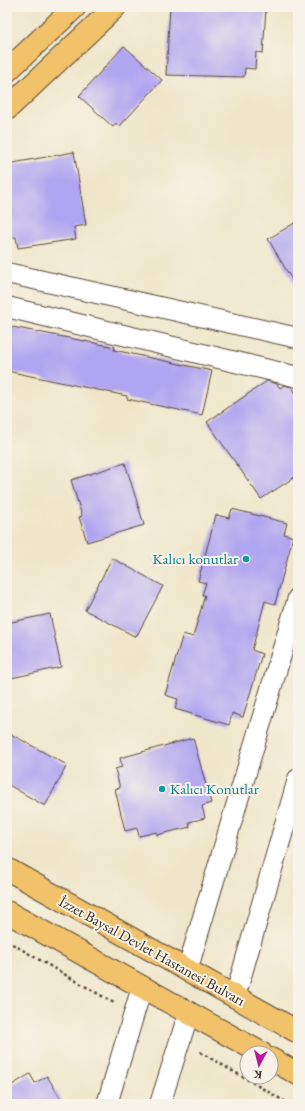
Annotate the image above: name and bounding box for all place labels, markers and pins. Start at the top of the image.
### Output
place label: Kalıcı konutlar [152,549,238,568]
marker: Kalıcı konutlar [241,554,251,564]
place label: Kalıcı Konutlar [170,779,259,798]
marker: Kalıcı Konutlar [157,784,167,794]

